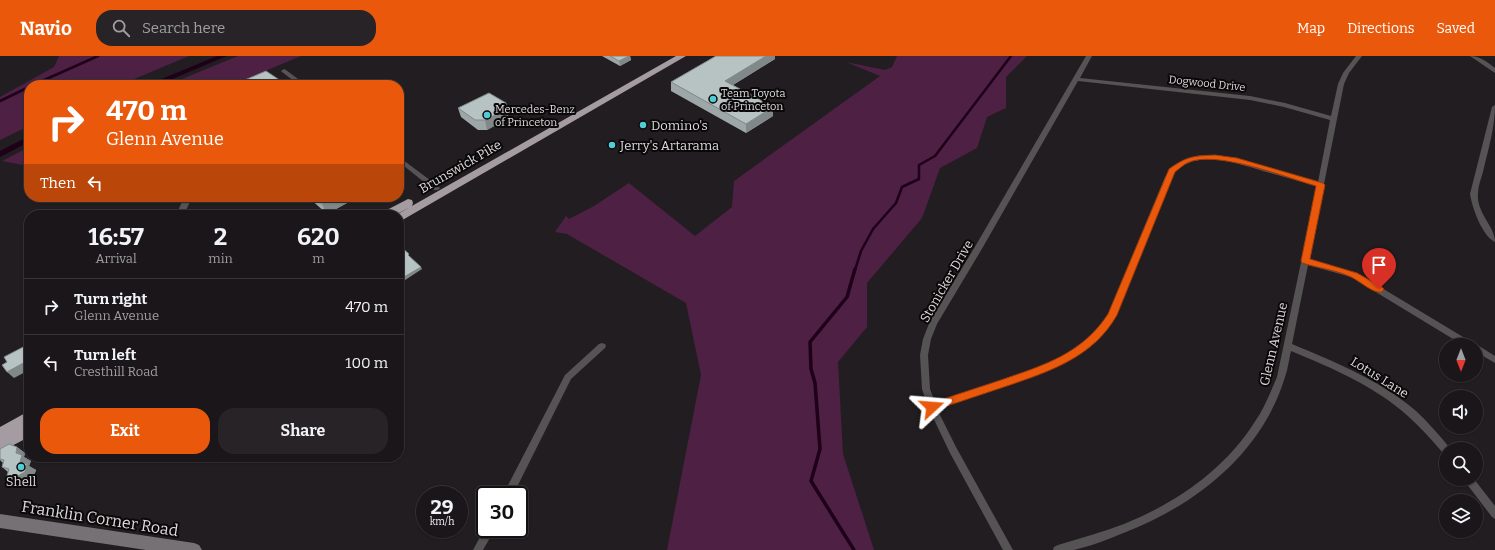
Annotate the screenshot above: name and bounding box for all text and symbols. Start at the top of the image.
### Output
search box [96,10,376,46]
text: Navio [20,17,72,40]
icon: search [110,17,132,39]
text: Search here [142,19,225,37]
text: Map [1297,20,1325,37]
text: Directions [1347,20,1415,37]
text: Saved [1437,20,1475,37]
street label: Dogwood Drive [1168,73,1246,94]
place label: Team Toyota of Princeton [721,87,785,113]
text: 470 m [106,94,187,127]
marker: Team Toyota of Princeton [708,94,718,104]
icon: right [40,96,92,148]
place label: Mercedes-Benz of Princeton [495,103,575,129]
marker: Mercedes-Benz of Princeton [482,110,492,120]
place label: Domino's [651,118,708,133]
marker: Domino's [638,120,648,130]
text: Glenn Avenue [106,128,224,150]
street label: Brunswick Pike [417,137,504,196]
place label: Jerry's Artarama [619,138,719,153]
marker: Jerry's Artarama [607,140,617,150]
icon: left [84,172,106,194]
text: Then [40,174,76,192]
text: 16:57 [88,223,144,251]
text: 2 [214,223,227,251]
text: 620 [297,223,340,251]
street label: Stonicker Drive [917,237,976,325]
pin [1362,248,1396,289]
text: Arrival [96,251,137,266]
text: min [208,251,233,266]
text: m [312,251,325,266]
icon: arrive [1368,254,1390,276]
text: Turn right [74,290,147,308]
icon: right [40,296,62,318]
text: 470 m [345,298,388,316]
street label: Glenn Avenue [1257,301,1290,387]
text: Glenn Avenue [74,308,159,323]
north arrow [1439,338,1483,382]
map controls [1439,338,1483,538]
text: Turn left [74,346,136,364]
icon: left [40,352,62,374]
text: 100 m [345,354,388,372]
street label: Lotus Lane [1348,354,1412,401]
text: Cresthill Road [74,364,158,379]
position arrow [911,386,953,428]
button: sound [1439,390,1483,434]
button: Exit [40,408,210,454]
button: Share [218,408,388,454]
button: search [1439,442,1483,486]
marker: Shell [16,462,26,472]
place label: Shell [6,474,36,489]
speed limit sign: 30 [476,486,528,538]
button: layers [1439,494,1483,538]
text: 29 [430,495,454,519]
street label: Franklin Corner Road [20,497,180,540]
text: km/h [430,516,454,528]

